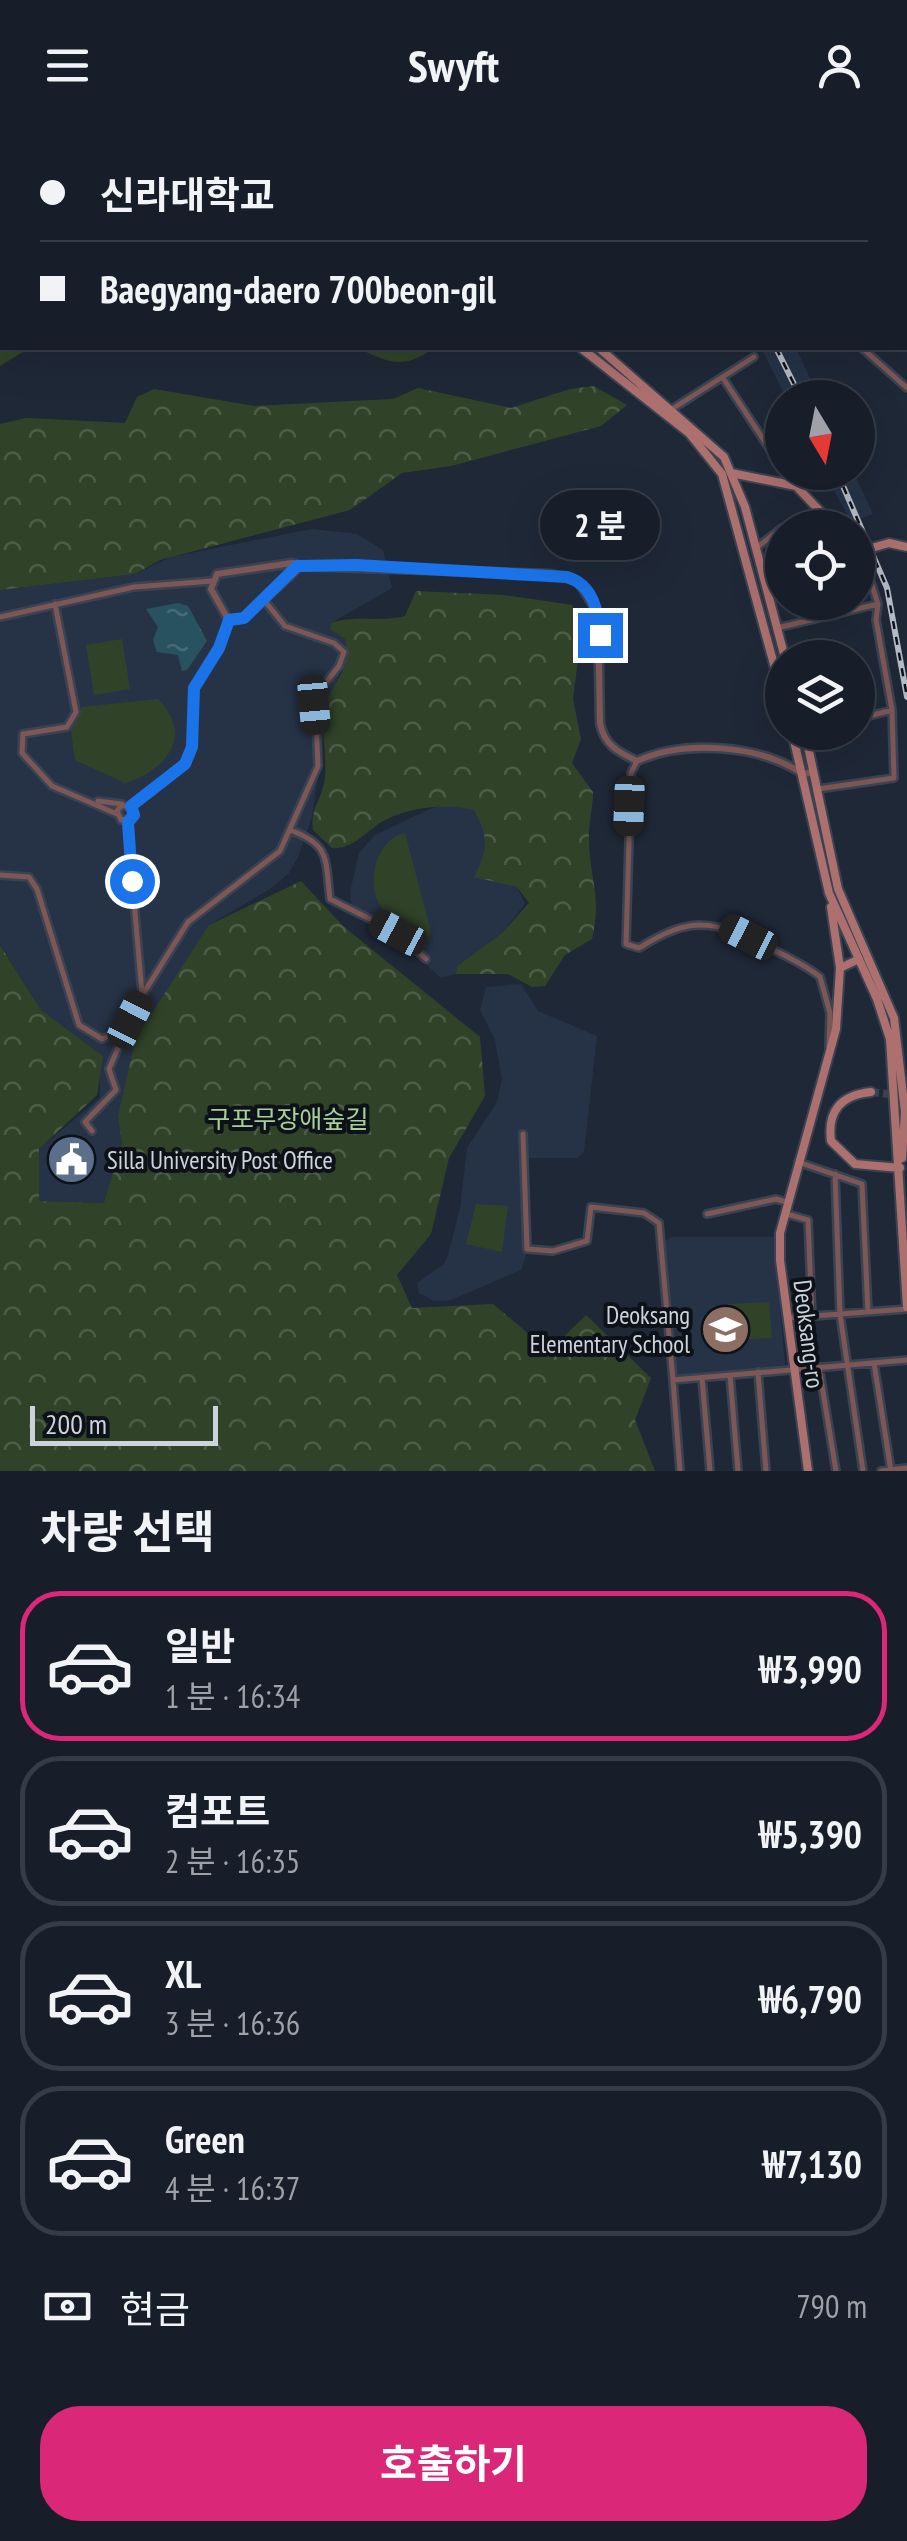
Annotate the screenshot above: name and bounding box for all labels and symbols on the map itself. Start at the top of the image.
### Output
north arrow [765,380,875,490]
callout: 2 분 [540,490,660,560]
route end [578,613,623,658]
car [296,674,332,736]
car [613,775,645,837]
route start [110,859,155,904]
car [364,906,432,960]
car [714,910,782,964]
car [103,986,157,1054]
park label: 구포무장애숲길 [207,1103,369,1135]
public building icon: Silla University Post Office [46,1134,98,1186]
place label: Silla University Post Office [107,1144,333,1176]
street label: Deoksang-ro [786,1278,832,1390]
place label: Deoksang Elementary School [530,1299,690,1360]
school or university icon: Deoksang Elementary School [699,1303,751,1355]
scale bar [30,1401,218,1446]

